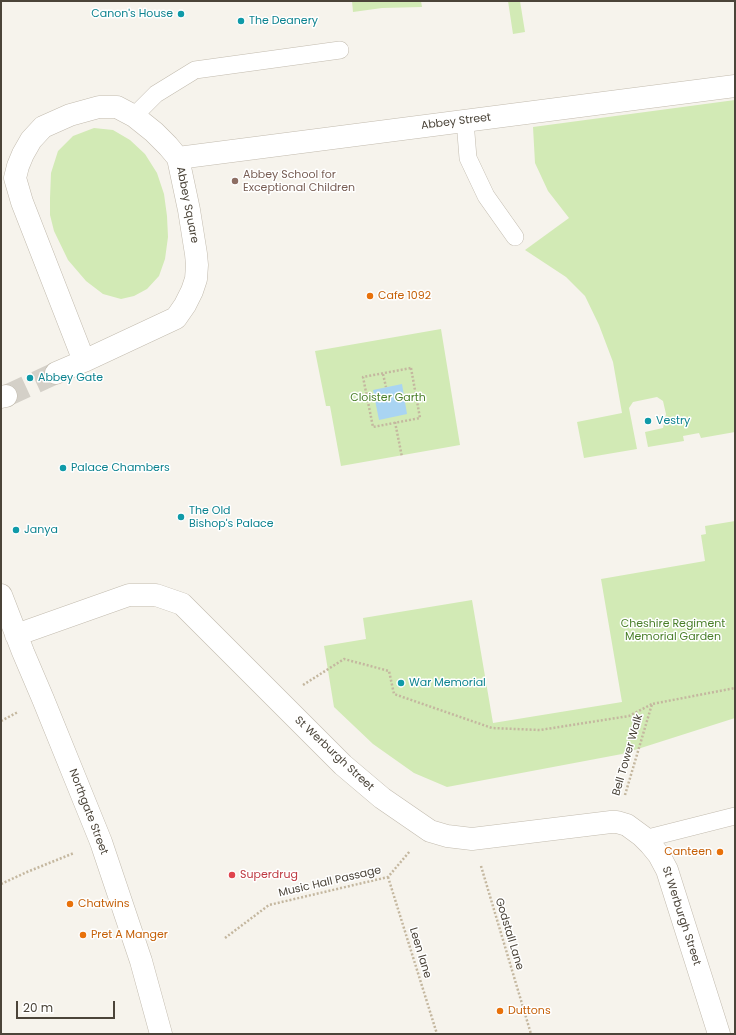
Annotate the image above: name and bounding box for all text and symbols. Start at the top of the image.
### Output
place label: Canon's House [91,7,173,21]
marker: Canon's House [176,9,186,19]
place label: The Deanery [249,14,318,28]
marker: The Deanery [236,16,246,26]
street label: Abbey Street [420,111,492,133]
street label: Abbey Square [173,166,201,244]
place label: Abbey School for Exceptional Children [243,168,355,194]
marker: Abbey School for Exceptional Children [230,176,240,186]
place label: Cafe 1092 [378,289,431,303]
marker: Cafe 1092 [365,291,375,301]
place label: Abbey Gate [38,371,103,385]
marker: Abbey Gate [25,373,35,383]
park label: Cloister Garth [350,391,426,405]
place label: Vestry [656,414,690,428]
marker: Vestry [643,416,653,426]
place label: Palace Chambers [71,461,170,475]
marker: Palace Chambers [58,463,68,473]
place label: The Old Bishop's Palace [189,504,274,530]
marker: The Old Bishop's Palace [176,512,186,522]
place label: Janya [24,523,58,537]
marker: Janya [11,525,21,535]
park label: Cheshire Regiment Memorial Garden [621,617,725,643]
place label: War Memorial [409,676,486,690]
marker: War Memorial [396,678,406,688]
street label: Bell Tower Walk [610,713,646,797]
street label: St Werburgh Street [292,714,376,794]
street label: Northgate Street [66,767,110,857]
place label: Canteen [664,845,712,859]
marker: Canteen [715,847,725,857]
street label: Music Hall Passage [277,864,383,900]
street label: St Werburgh Street [659,865,703,967]
place label: Superdrug [240,868,298,882]
marker: Superdrug [227,870,237,880]
street label: Godstall Lane [492,896,526,972]
place label: Chatwins [78,897,129,911]
marker: Chatwins [65,899,75,909]
street label: Leen lane [406,926,434,980]
place label: Pret A Manger [91,928,168,942]
marker: Pret A Manger [78,930,88,940]
scale bar [18,993,117,1019]
text: 20 m [23,999,53,1016]
place label: Duttons [508,1004,551,1018]
marker: Duttons [495,1006,505,1016]

